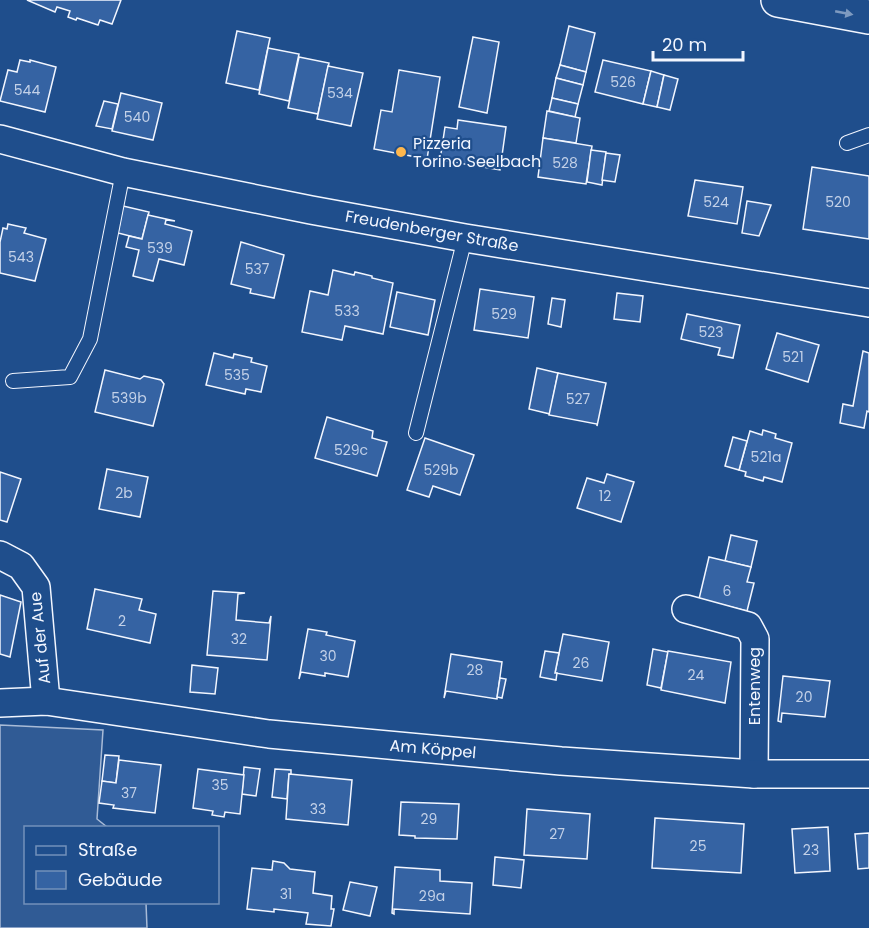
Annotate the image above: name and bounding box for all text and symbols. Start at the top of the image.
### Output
one-way arrow [835,9,854,18]
scale bar [653,24,743,62]
text: 20 m [662,32,707,57]
house number: 526 [610,72,636,92]
house number: 544 [14,80,40,100]
house number: 534 [327,83,353,103]
house number: 540 [124,107,150,127]
place label: Pizzeria Torino Seelbach [413,132,541,173]
marker: Pizzeria Torino Seelbach [394,145,408,159]
house number: 528 [552,153,578,173]
house number: 524 [703,192,729,212]
house number: 520 [825,192,851,212]
street label: Freudenberger Straße [344,204,521,258]
house number: 539 [147,238,173,258]
house number: 543 [8,247,34,267]
house number: 537 [245,259,270,279]
house number: 533 [334,301,360,321]
house number: 529 [491,304,517,324]
house number: 523 [698,322,724,342]
house number: 521 [782,347,804,367]
house number: 535 [224,365,250,385]
house number: 539b [111,388,147,408]
house number: 527 [566,389,591,409]
house number: 529c [334,440,368,460]
house number: 521a [751,447,781,467]
house number: 529b [423,460,459,480]
house number: 2b [115,483,133,503]
house number: 12 [599,486,611,506]
house number: 6 [723,581,732,601]
street label: Auf der Aue [24,591,56,685]
house number: 2 [118,611,126,631]
house number: 32 [231,629,247,649]
house number: 30 [319,646,337,666]
street label: Entenweg [743,647,766,725]
house number: 26 [573,653,590,673]
house number: 28 [467,660,484,680]
house number: 24 [688,665,705,685]
house number: 20 [796,687,812,707]
street label: Am Köppel [389,734,477,764]
house number: 35 [211,775,229,795]
house number: 37 [121,783,137,803]
house number: 33 [310,799,326,819]
house number: 29 [421,809,437,829]
house number: 27 [549,824,565,844]
legend [24,826,219,904]
house number: 25 [690,836,706,856]
text: Straße [78,837,137,862]
house number: 23 [803,840,819,860]
text: Gebäude [78,867,162,892]
house number: 31 [280,884,292,904]
house number: 29a [419,886,445,906]

